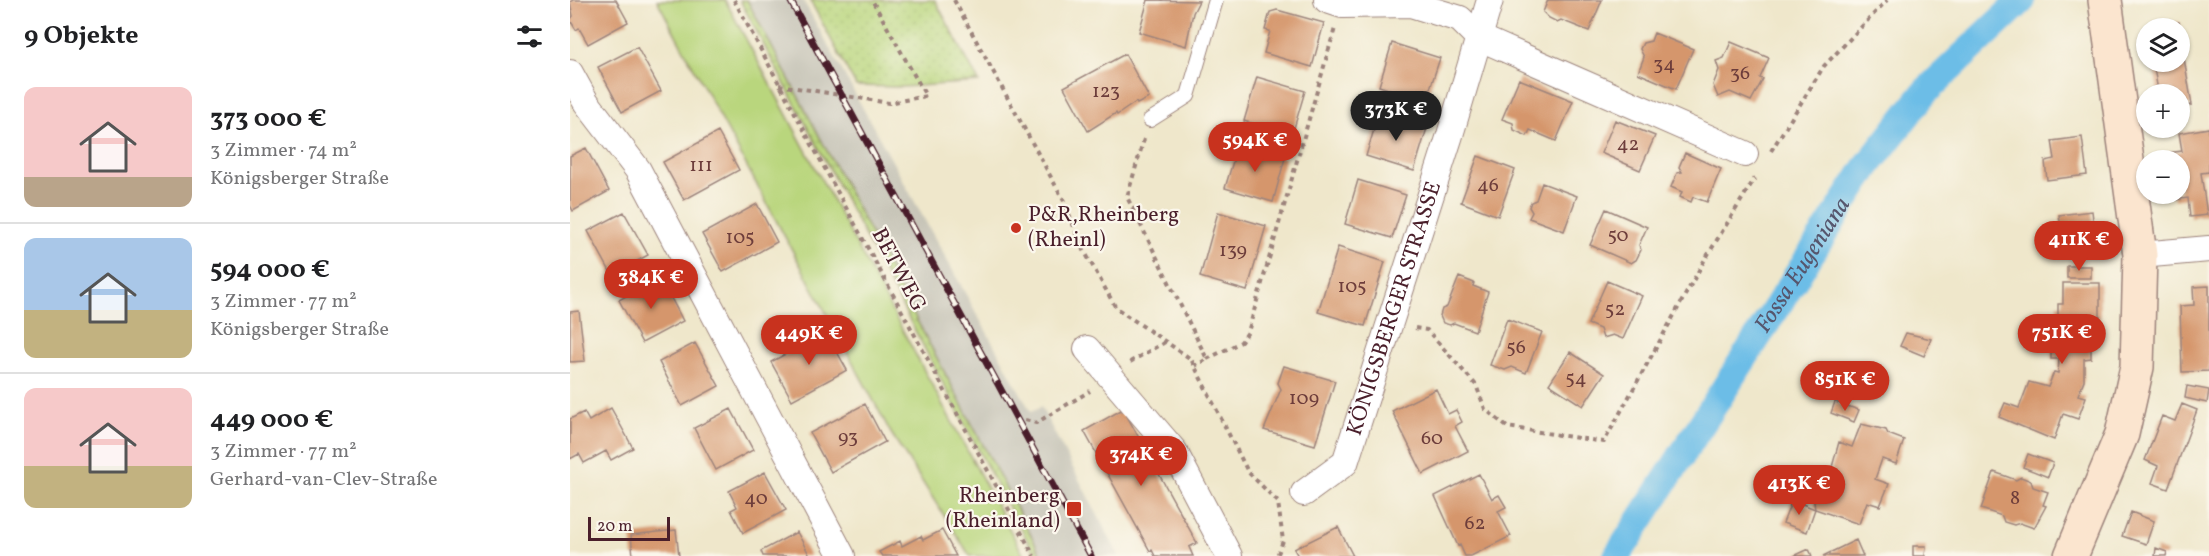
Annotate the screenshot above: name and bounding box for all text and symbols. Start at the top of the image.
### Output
text: 9 Objekte [24,18,139,54]
map controls [2136,18,2190,204]
button: layers [2136,18,2190,72]
icon: filters [513,20,546,53]
house number: 34 [1653,51,1675,79]
house number: 36 [1730,60,1750,88]
house number: 123 [1092,78,1120,106]
button: + [2136,84,2190,138]
pin: 373K € [1347,91,1445,142]
text: 373K € [1365,96,1427,124]
text: 373 000 € [210,101,327,137]
icon: home [72,111,144,183]
pin: 594K € [1206,122,1304,173]
text: 594K € [1222,127,1288,155]
house number: 42 [1617,131,1639,159]
text: 3 Zimmer · 74 m² [210,137,357,165]
button: − [2136,150,2190,204]
house number: 111 [689,152,713,180]
text: Königsberger Straße [210,165,389,193]
house number: 46 [1477,172,1499,200]
street label: KÖNIGSBERGER STRASSE [1339,177,1450,440]
water label: Fossa Eugeniana [1747,191,1860,340]
place label: P&R,Rheinberg (Rheinl) [1028,200,1179,256]
marker: P&R,Rheinberg (Rheinl) [1009,221,1023,235]
pin: 411K € [2030,221,2128,272]
house number: 50 [1607,222,1629,250]
street label: BETWEG [863,223,933,317]
house number: 105 [725,224,755,252]
text: 411K € [2048,226,2110,254]
house number: 139 [1219,237,1247,265]
text: 594 000 € [210,252,330,288]
pin: 384K € [602,259,700,310]
icon: home [72,262,144,334]
text: 384K € [618,264,684,292]
house number: 105 [1337,273,1367,301]
text: 3 Zimmer · 77 m² [210,288,357,316]
house number: 52 [1605,296,1625,324]
pin: 751K € [2013,314,2111,365]
pin: 449K € [760,315,858,366]
text: Königsberger Straße [210,316,389,344]
text: 751K € [2032,319,2092,347]
text: 449K € [775,320,843,348]
house number: 56 [1506,334,1526,362]
pin: 851K € [1796,361,1894,412]
house number: 54 [1565,365,1587,393]
text: 851K € [1814,366,1876,394]
house number: 109 [1289,385,1319,413]
text: 449 000 € [210,402,333,438]
icon: home [72,412,144,484]
house number: 93 [838,424,858,452]
house number: 60 [1421,425,1443,453]
pin: 374K € [1092,436,1190,487]
text: 3 Zimmer · 77 m² [210,438,357,466]
text: 374K € [1109,441,1173,469]
pin: 413K € [1750,465,1848,516]
text: Gerhard-van-Clev-Straße [210,466,438,494]
text: 413K € [1767,470,1831,498]
place label: Rheinberg (Rheinland) [946,481,1060,537]
house number: 40 [744,485,768,513]
house number: 8 [2010,485,2020,513]
marker: Rheinberg (Rheinland) [1065,500,1083,518]
house number: 62 [1465,510,1485,538]
scale bar [588,514,670,542]
text: 20 m [597,516,632,538]

